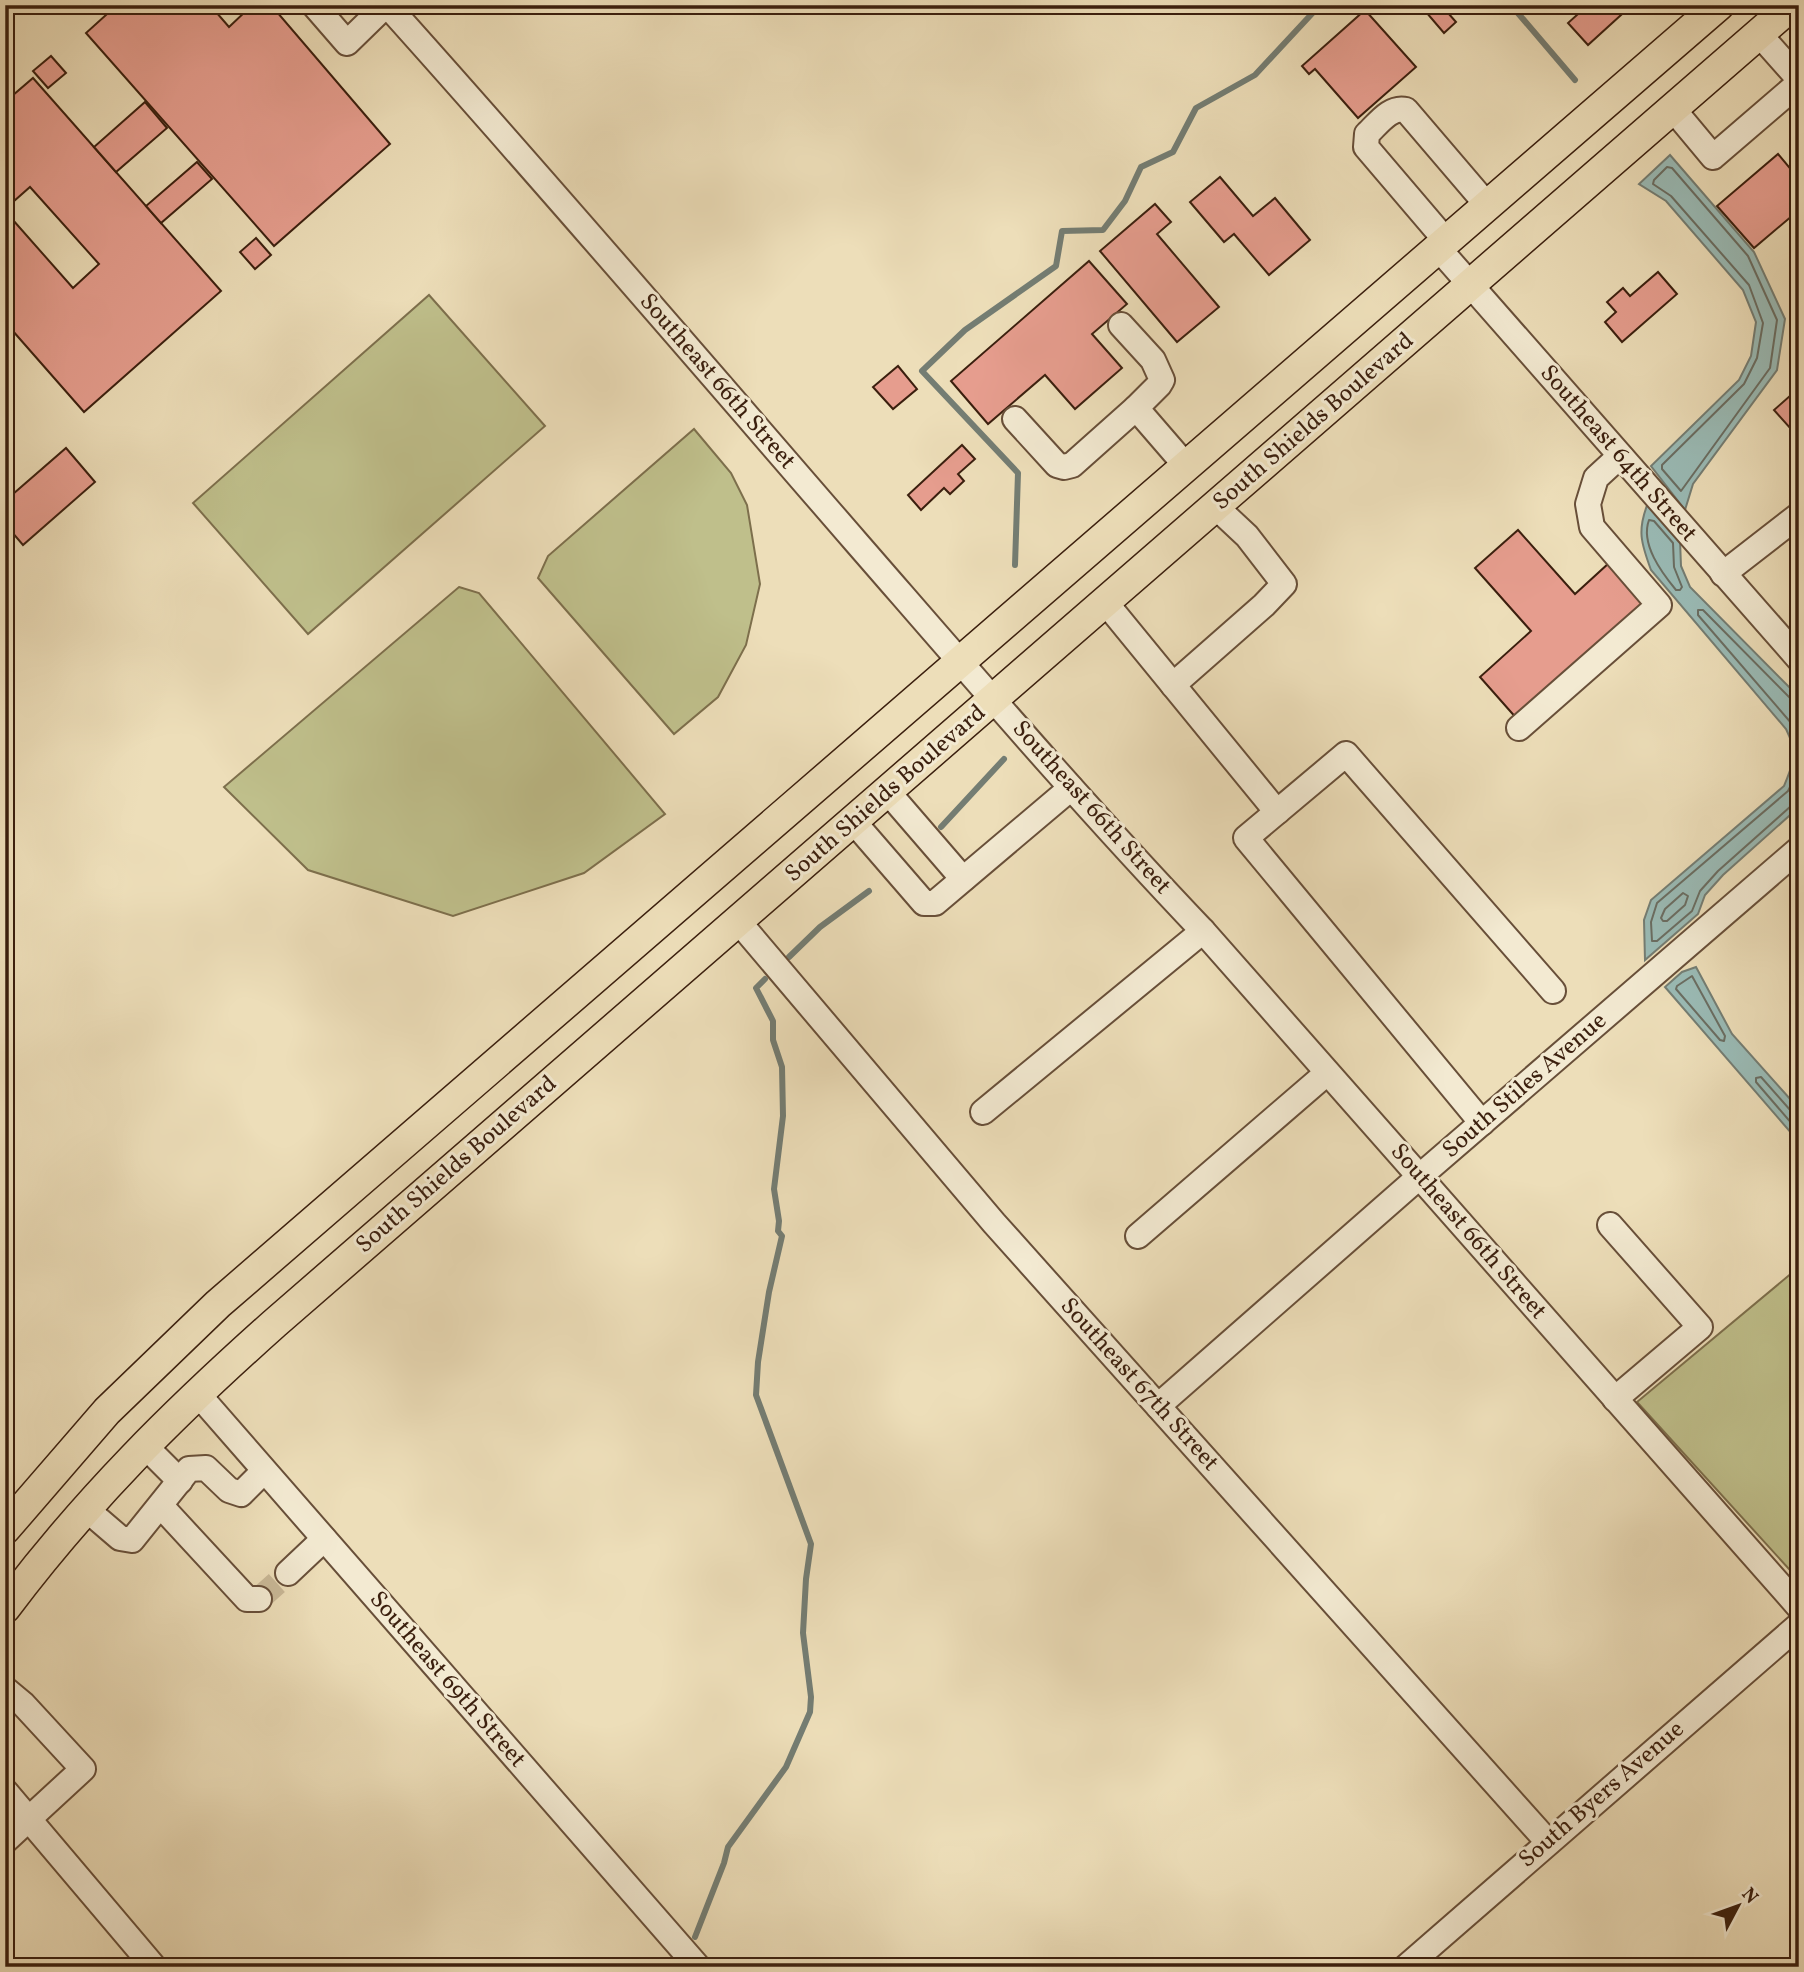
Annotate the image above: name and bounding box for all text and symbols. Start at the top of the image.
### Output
street label: Southeast 66th Street [631,286,803,478]
street label: South Shields Boulevard [1206,325,1422,519]
street label: Southeast 64th Street [1531,358,1705,550]
street label: South Shields Boulevard [778,697,994,891]
street label: Southeast 66th Street [1003,713,1179,903]
street label: South Stiles Avenue [1435,1005,1615,1167]
street label: South Shields Boulevard [349,1068,565,1262]
street label: Southeast 66th Street [1382,1136,1554,1328]
street label: Southeast 67th Street [1052,1291,1226,1479]
street label: Southeast 69th Street [361,1584,533,1776]
street label: South Byers Avenue [1512,1713,1692,1877]
north arrow [1702,1870,1772,1940]
text: N [1735,1882,1764,1910]

